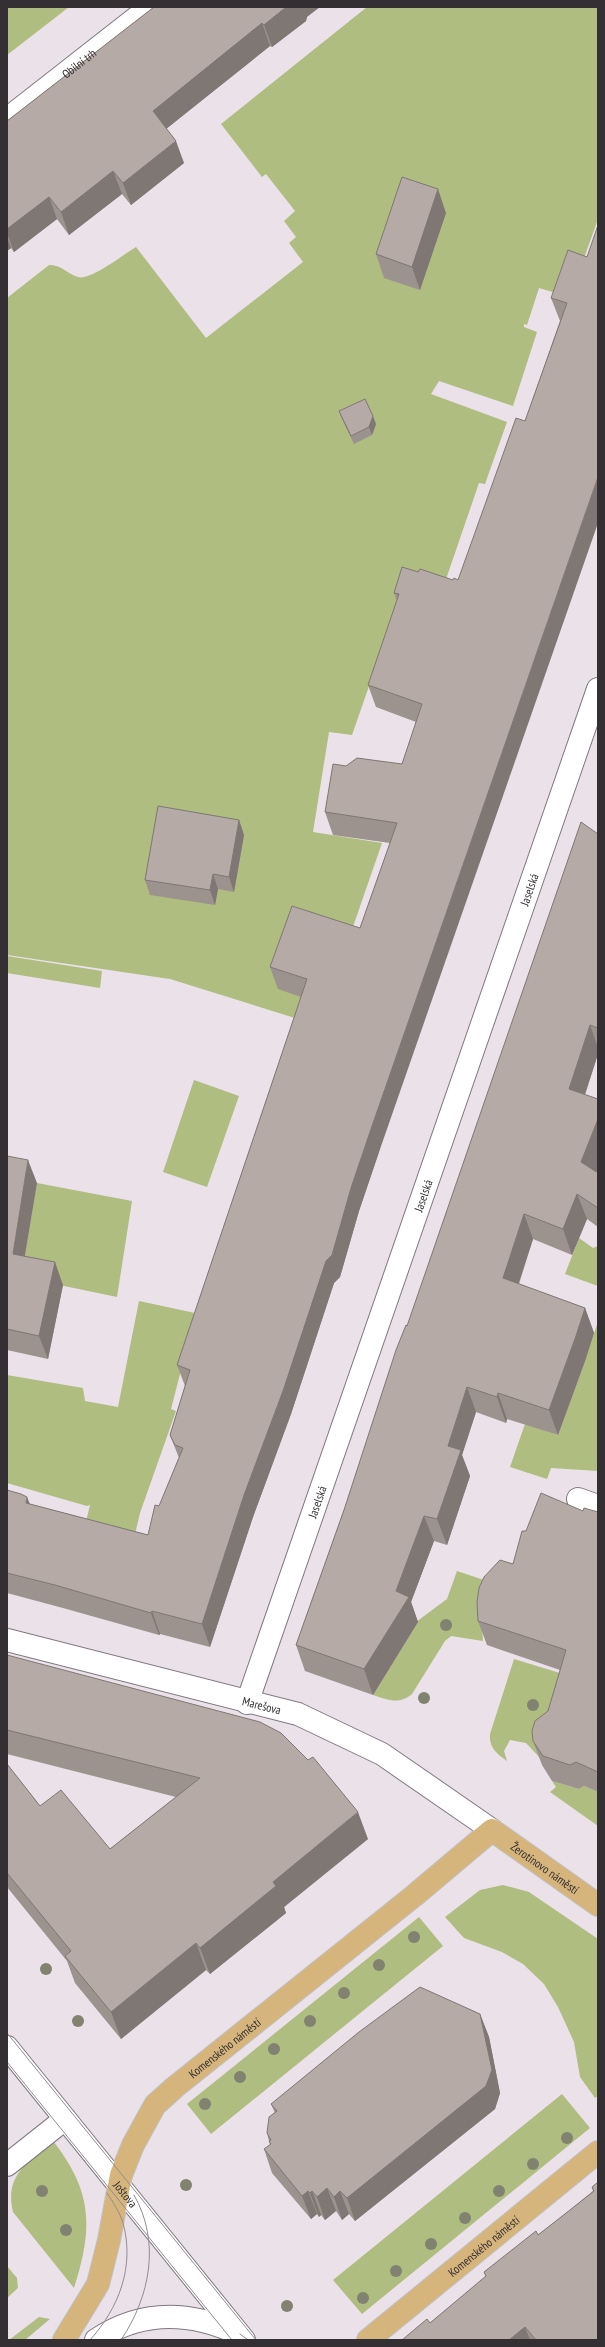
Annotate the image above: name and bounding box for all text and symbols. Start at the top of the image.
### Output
street label: Obilní trh [58,45,99,81]
street label: Jaselská [516,871,541,908]
street label: Jaselská [410,1177,435,1215]
street label: Jaselská [304,1483,329,1521]
street label: Marešova [241,1693,283,1717]
street label: Žerotínovo náměstí [508,1838,582,1897]
street label: Komenského náměstí [185,2014,264,2081]
street label: Joštova [110,2177,141,2210]
street label: Komenského náměstí [444,2212,523,2279]

